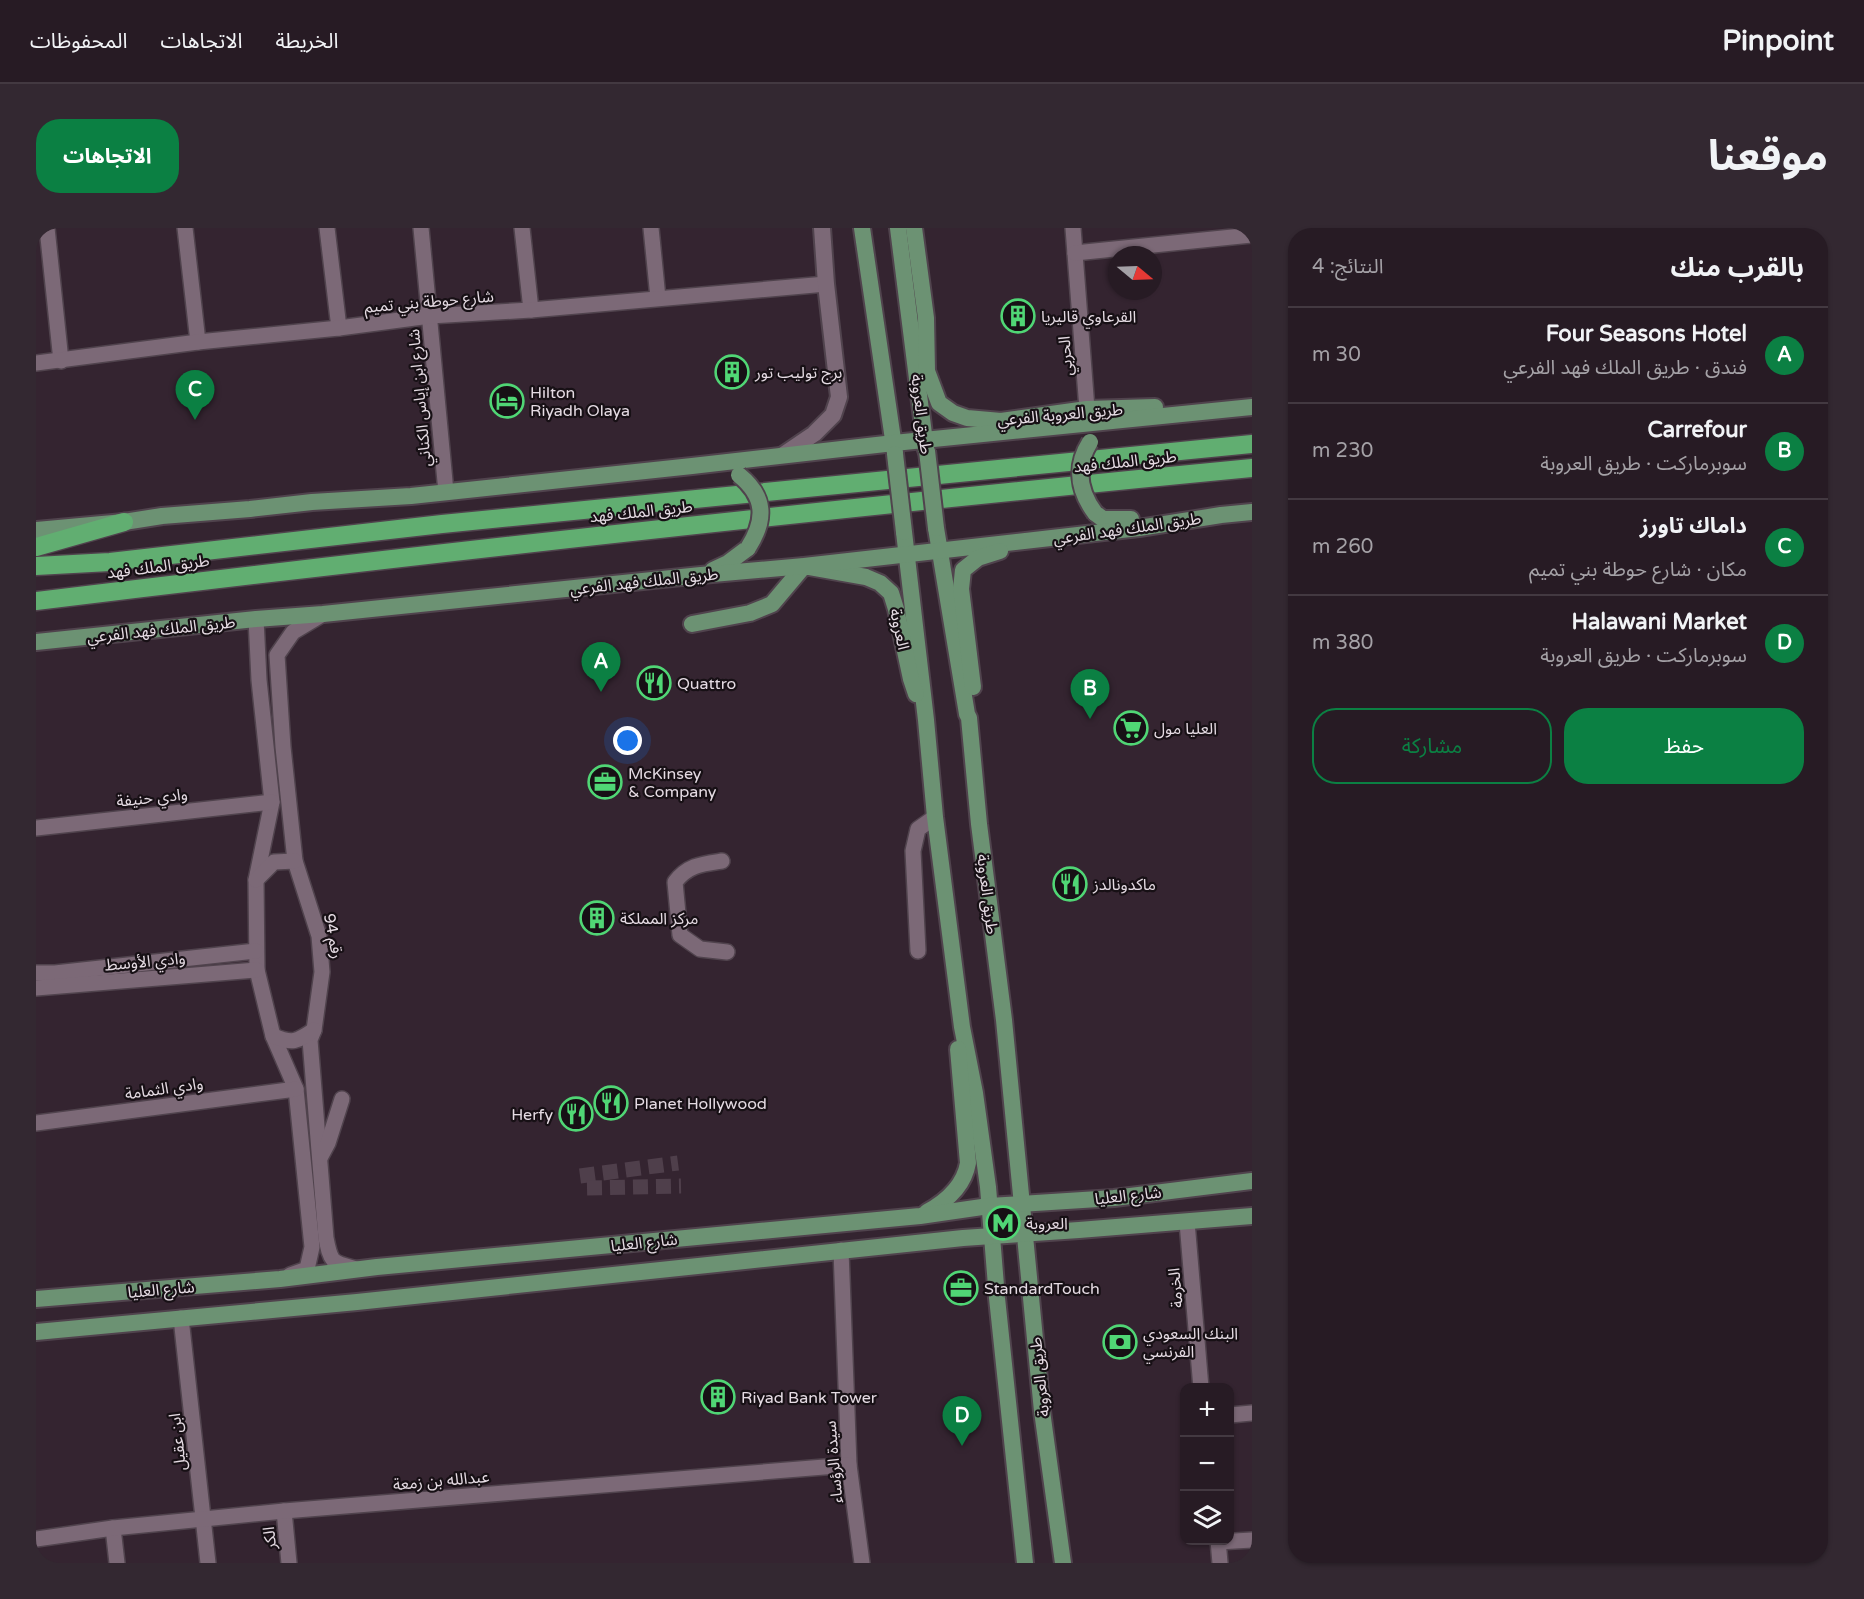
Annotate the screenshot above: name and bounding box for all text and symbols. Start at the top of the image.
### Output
text: Pinpoint [1722,24,1834,58]
text: المحفوظات [30,29,127,54]
text: الاتجاهات [160,29,242,54]
text: الخريطة [275,29,338,54]
button: الاتجاهات [36,119,179,193]
text: موقعنا [1708,131,1828,182]
north arrow [1108,246,1162,300]
text: بالقرب منك [1670,252,1804,283]
text: النتائج: 4 [1312,255,1383,279]
street label: شارع حوطة بني تميم [364,286,495,320]
building icon: القرعاوي قاليريا [1000,298,1036,334]
place label: القرعاوي قاليريا [1041,307,1136,329]
text: Four Seasons Hotel [1546,321,1747,347]
street label: شارع ابن إياس الكناني [404,328,438,468]
street label: الحربي [1055,335,1079,377]
text: 30 m [1312,343,1361,367]
text: A [1777,343,1792,367]
building icon: برج توليب تور [714,354,750,390]
text: فندق · طريق الملك فهد الفرعي [1503,356,1747,380]
place label: برج توليب تور [754,363,842,385]
pin: C [176,370,214,420]
street label: طريق العروبة [906,373,936,455]
hotel icon: Hilton Riyadh Olaya [489,383,525,419]
place label: Hilton Riyadh Olaya [530,383,630,421]
street label: طريق العروبة الفرعي [996,400,1124,432]
text: Carrefour [1647,417,1747,443]
text: 230 m [1312,439,1373,463]
text: B [1778,439,1791,463]
street label: طريق الملك فهد [1073,447,1178,477]
text: سوبرماركت · طريق العروبة [1540,452,1747,476]
street label: طريق الملك فهد [589,497,694,527]
street label: طريق الملك فهد الفرعي [1052,509,1203,551]
text: داماك تاورز [1640,513,1747,539]
text: 260 m [1312,535,1373,559]
text: C [1778,535,1791,559]
street label: طريق الملك فهد [106,551,211,583]
text: مكان · شارع حوطة بني تميم [1529,558,1747,582]
street label: طريق الملك فهد الفرعي [569,564,720,601]
street label: العروبة [885,607,913,652]
text: Halawani Market [1571,609,1747,635]
street label: طريق الملك فهد الفرعي [86,612,237,649]
text: 380 m [1312,631,1373,655]
text: D [1777,631,1792,655]
pin: A [582,642,620,692]
text: سوبرماركت · طريق العروبة [1540,644,1747,668]
restaurant icon: Quattro [636,665,672,701]
pin: B [1070,670,1110,719]
place label: Quattro [677,674,736,694]
button: مشاركة [1312,708,1552,784]
button: حفظ [1564,708,1804,784]
supermarket icon: العليا مول [1113,710,1149,746]
place label: العليا مول [1154,719,1217,739]
your location [613,726,642,755]
office icon: McKinsey & Company [587,764,623,800]
place label: McKinsey & Company [628,764,717,802]
street label: وادي حنيفة [116,784,189,813]
street label: طريق العروبة [972,853,1002,935]
restaurant icon: ماكدونالدز [1052,866,1088,902]
place label: ماكدونالدز [1092,875,1156,895]
building icon: مركز المملكة [579,900,615,936]
place label: مركز المملكة [620,909,698,929]
street label: رقم 94 [317,912,347,961]
street label: وادي الأوسط [104,949,186,977]
street label: وادي الثمامة [124,1074,205,1106]
restaurant icon: Planet Hollywood [593,1085,629,1121]
place label: Planet Hollywood [634,1094,767,1114]
restaurant icon: Herfy [558,1096,594,1132]
place label: Herfy [511,1105,553,1125]
street label: شارع العليا [1094,1183,1163,1211]
metro station icon: العروبة [985,1205,1021,1241]
place label: العروبة [1026,1214,1068,1234]
street label: شارع العليا [610,1230,679,1258]
street label: الخرمة [1164,1267,1188,1309]
office icon: StandardTouch [943,1270,979,1306]
street label: شارع العليا [127,1277,196,1305]
place label: StandardTouch [984,1279,1100,1299]
bank icon: البنك السعودي الفرنسي [1102,1324,1138,1360]
place label: البنك السعودي الفرنسي [1143,1324,1238,1364]
street label: طريق العروبة [1026,1336,1054,1418]
building icon: Riyad Bank Tower [700,1379,736,1415]
map controls [1180,1383,1234,1545]
button: + [1180,1383,1234,1437]
place label: Riyad Bank Tower [741,1388,878,1408]
pin: D [942,1396,982,1446]
street label: ابن عقيل [165,1412,191,1472]
street label: سيدة الرؤساء [820,1420,848,1504]
button: − [1180,1437,1234,1491]
street label: عبدالله بن زمعة [392,1467,490,1495]
button: layers [1180,1491,1234,1545]
street label: الكر [259,1526,281,1551]

